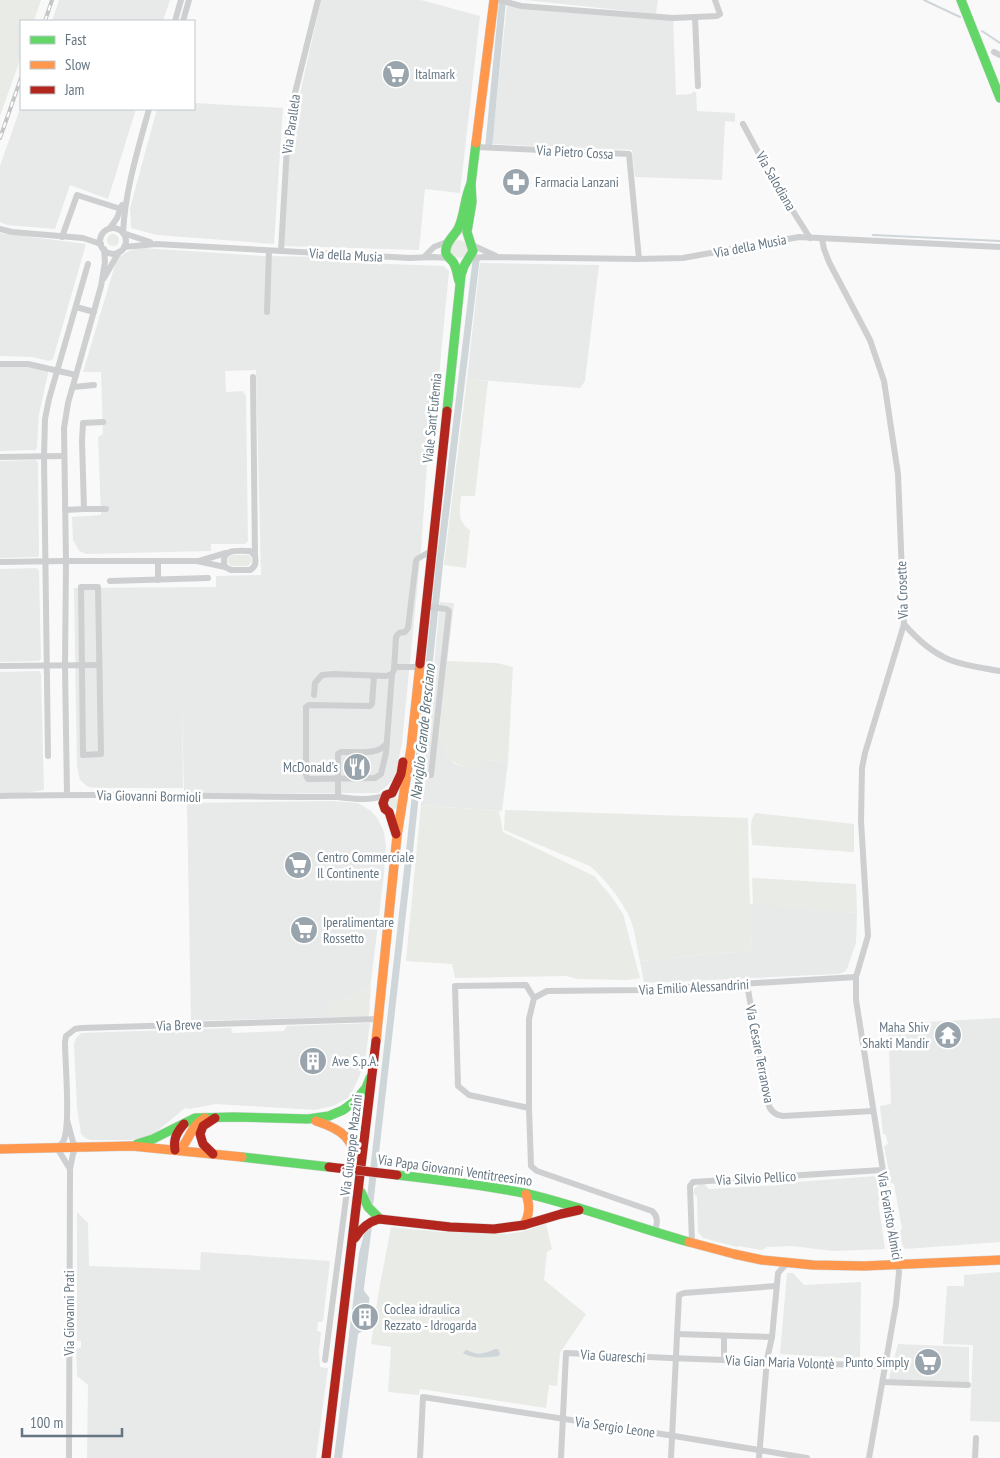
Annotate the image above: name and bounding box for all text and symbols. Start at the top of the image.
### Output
legend [20,20,195,110]
text: Fast [65,30,86,49]
text: Slow [65,55,90,74]
supermarket icon: Italmark [381,59,411,89]
place label: Italmark [415,65,456,83]
text: Jam [64,80,84,99]
street label: Via Parallela [278,93,304,156]
street label: Via Pietro Cossa [535,141,614,163]
street label: Via Salodiana [751,147,800,214]
pharmacy icon: Farmacia Lanzani [501,167,531,197]
place label: Farmacia Lanzani [535,173,619,191]
street label: Via della Musia [711,230,788,262]
street label: Via della Musia [308,244,383,266]
street label: Viale Sant'Eufemia [418,372,446,465]
street label: Via Crosette [892,560,912,620]
water label: Naviglio Grande Bresciano [406,662,439,801]
restaurant icon: McDonald's [342,752,372,782]
place label: McDonald's [283,758,338,776]
street label: Via Giovanni Bormioli [96,786,201,806]
place label: Centro Commerciale Il Continente [317,848,414,882]
supermarket icon: Centro Commerciale Il Continente [283,850,313,880]
place label: Iperalimentare Rossetto [323,913,394,947]
supermarket icon: Iperalimentare Rossetto [289,915,319,945]
street label: Via Emilio Alessandrini [638,975,749,999]
street label: Via Cesare Terranova [741,1003,778,1105]
street label: Via Breve [155,1015,202,1035]
place label: Maha Shiv Shakti Mandir [862,1018,930,1052]
temple icon: Maha Shiv Shakti Mandir [933,1020,963,1050]
building icon: Ave S.p.A. [298,1046,328,1076]
place label: Ave S.p.A. [332,1052,379,1070]
street label: Via Giuseppe Mazzini [336,1093,366,1198]
street label: Via Papa Giovanni Ventitreesimo [376,1150,533,1190]
street label: Via Silvio Pellico [715,1167,796,1189]
street label: Via Evaristo Almici [873,1170,907,1261]
street label: Via Giovanni Prati [60,1270,78,1357]
place label: Coclea idraulica Rezzato - Idrogarda [384,1300,477,1334]
building icon: Coclea idraulica Rezzato - Idrogarda [350,1302,380,1332]
street label: Via Guareschi [579,1345,646,1367]
supermarket icon: Punto Simply [913,1347,943,1377]
street label: Via Gian Maria Volontè [724,1351,835,1373]
place label: Punto Simply [845,1353,910,1371]
scale bar [22,1406,122,1438]
street label: Via Sergio Leone [573,1412,656,1442]
text: 100 m [30,1413,63,1432]

